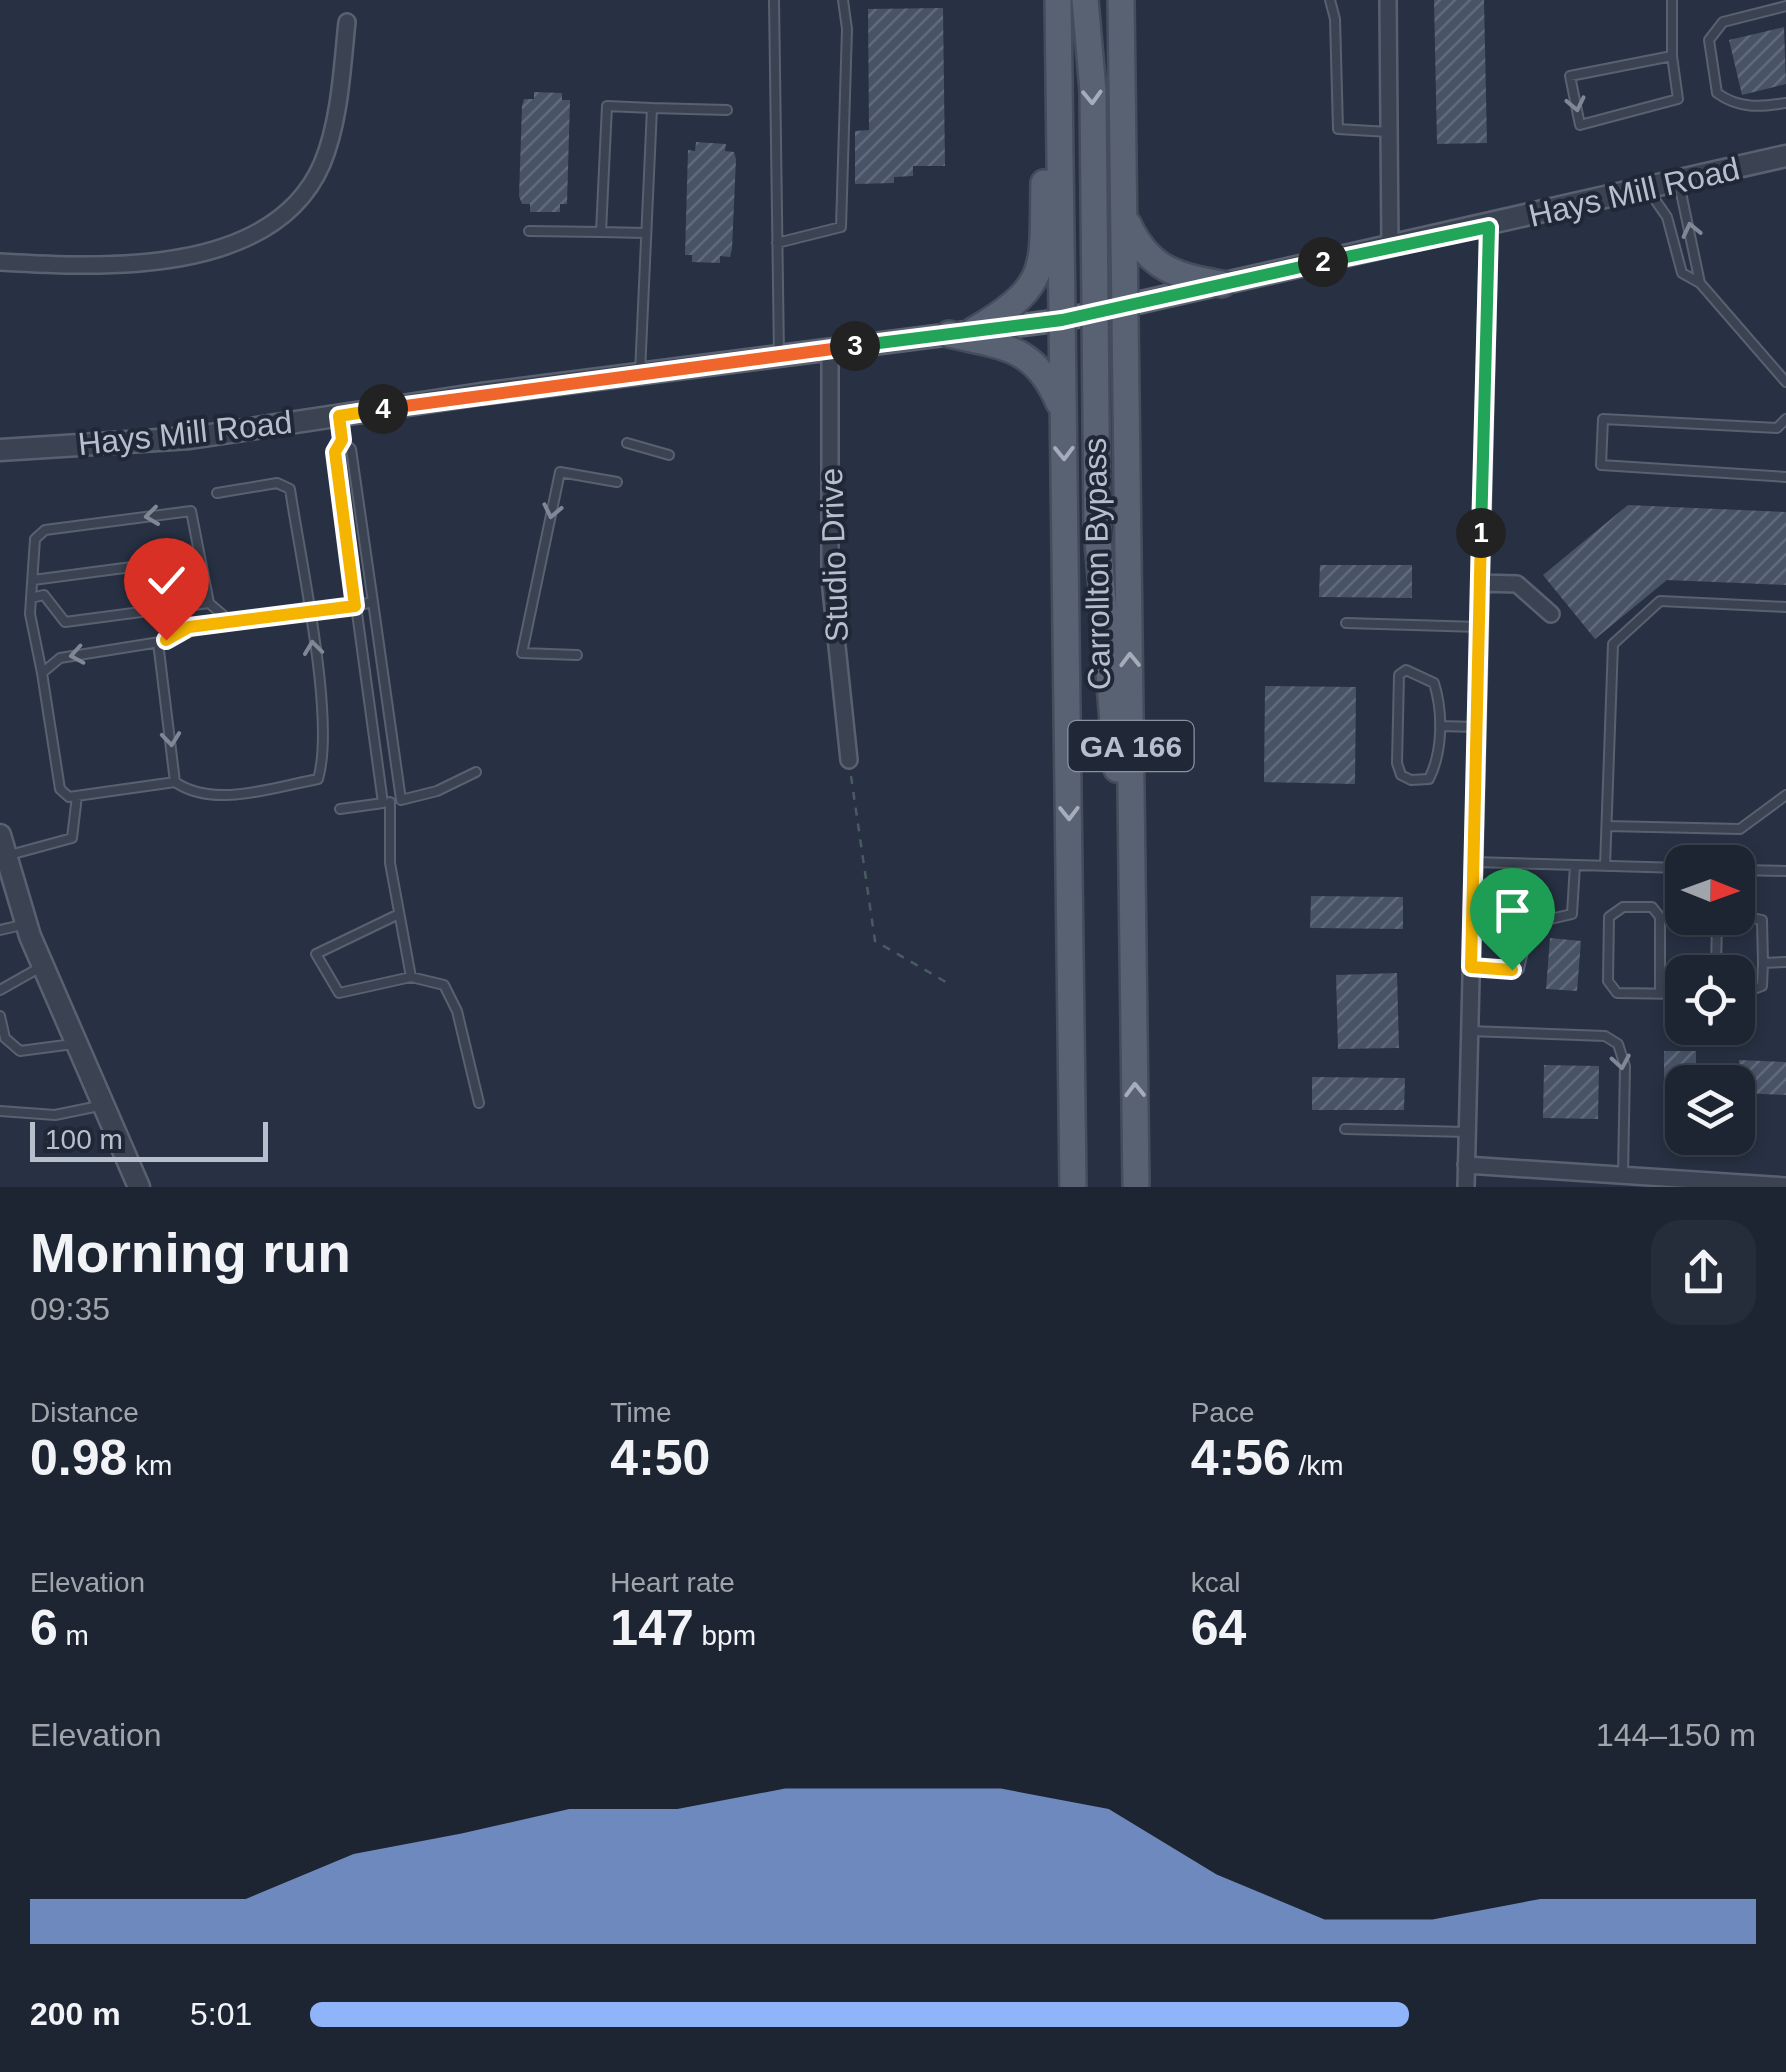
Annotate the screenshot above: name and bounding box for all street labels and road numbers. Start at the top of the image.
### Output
street label: Hays Mill Road [1525,150,1743,234]
street label: Hays Mill Road [76,404,294,462]
street label: Carrollton Bypass [1077,437,1117,691]
street label: Studio Drive [813,467,855,643]
road number: GA 166 [1068,721,1194,771]

